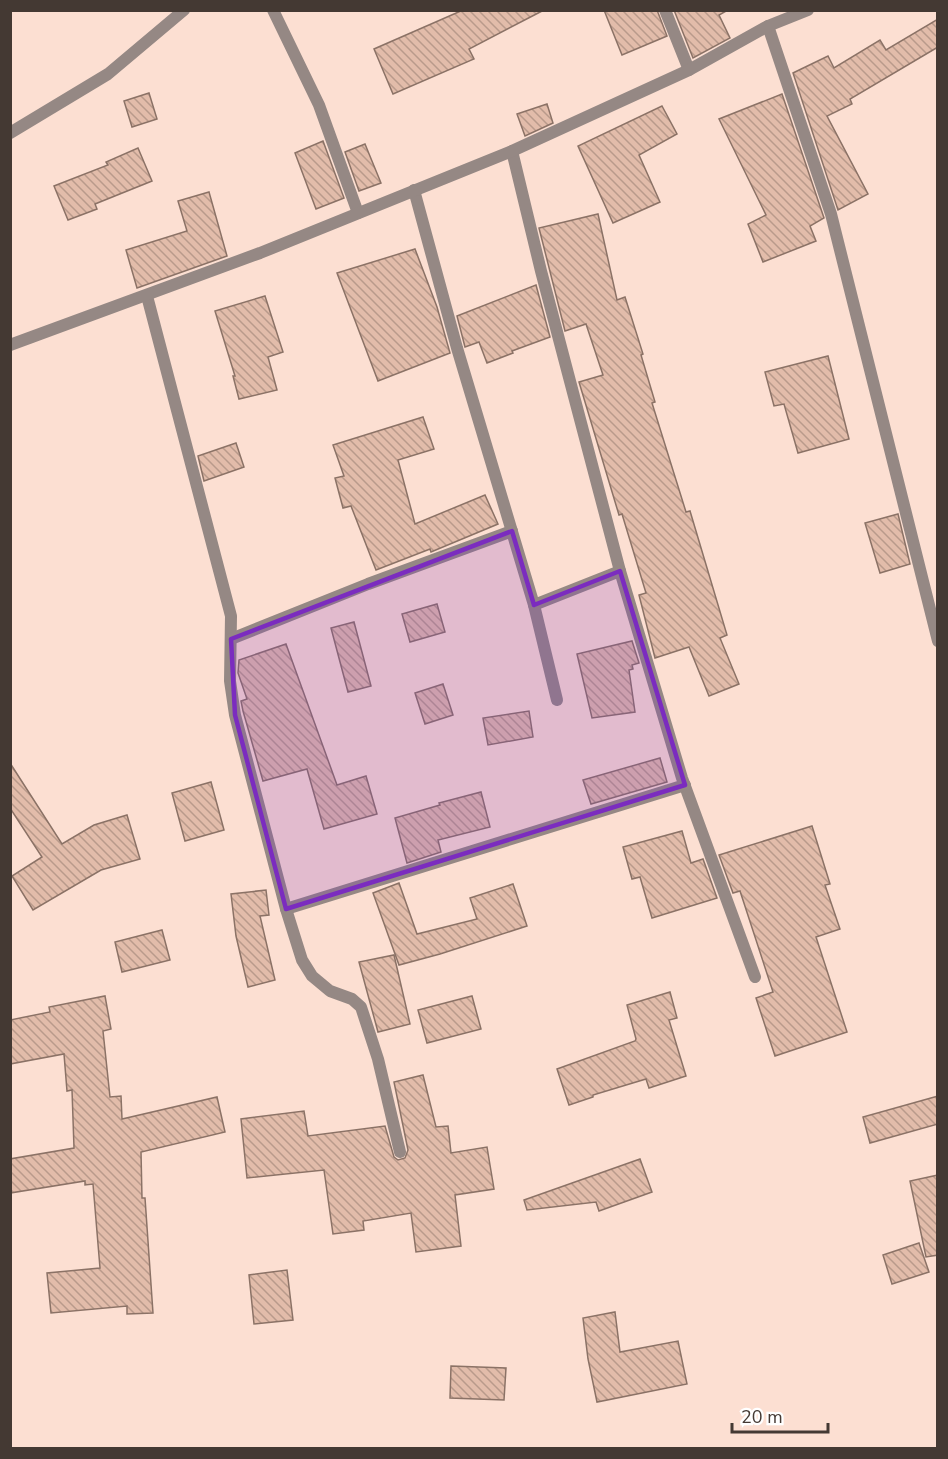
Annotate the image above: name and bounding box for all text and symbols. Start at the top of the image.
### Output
scale bar [732,1396,828,1434]
text: 20 m [741,1405,783,1429]

